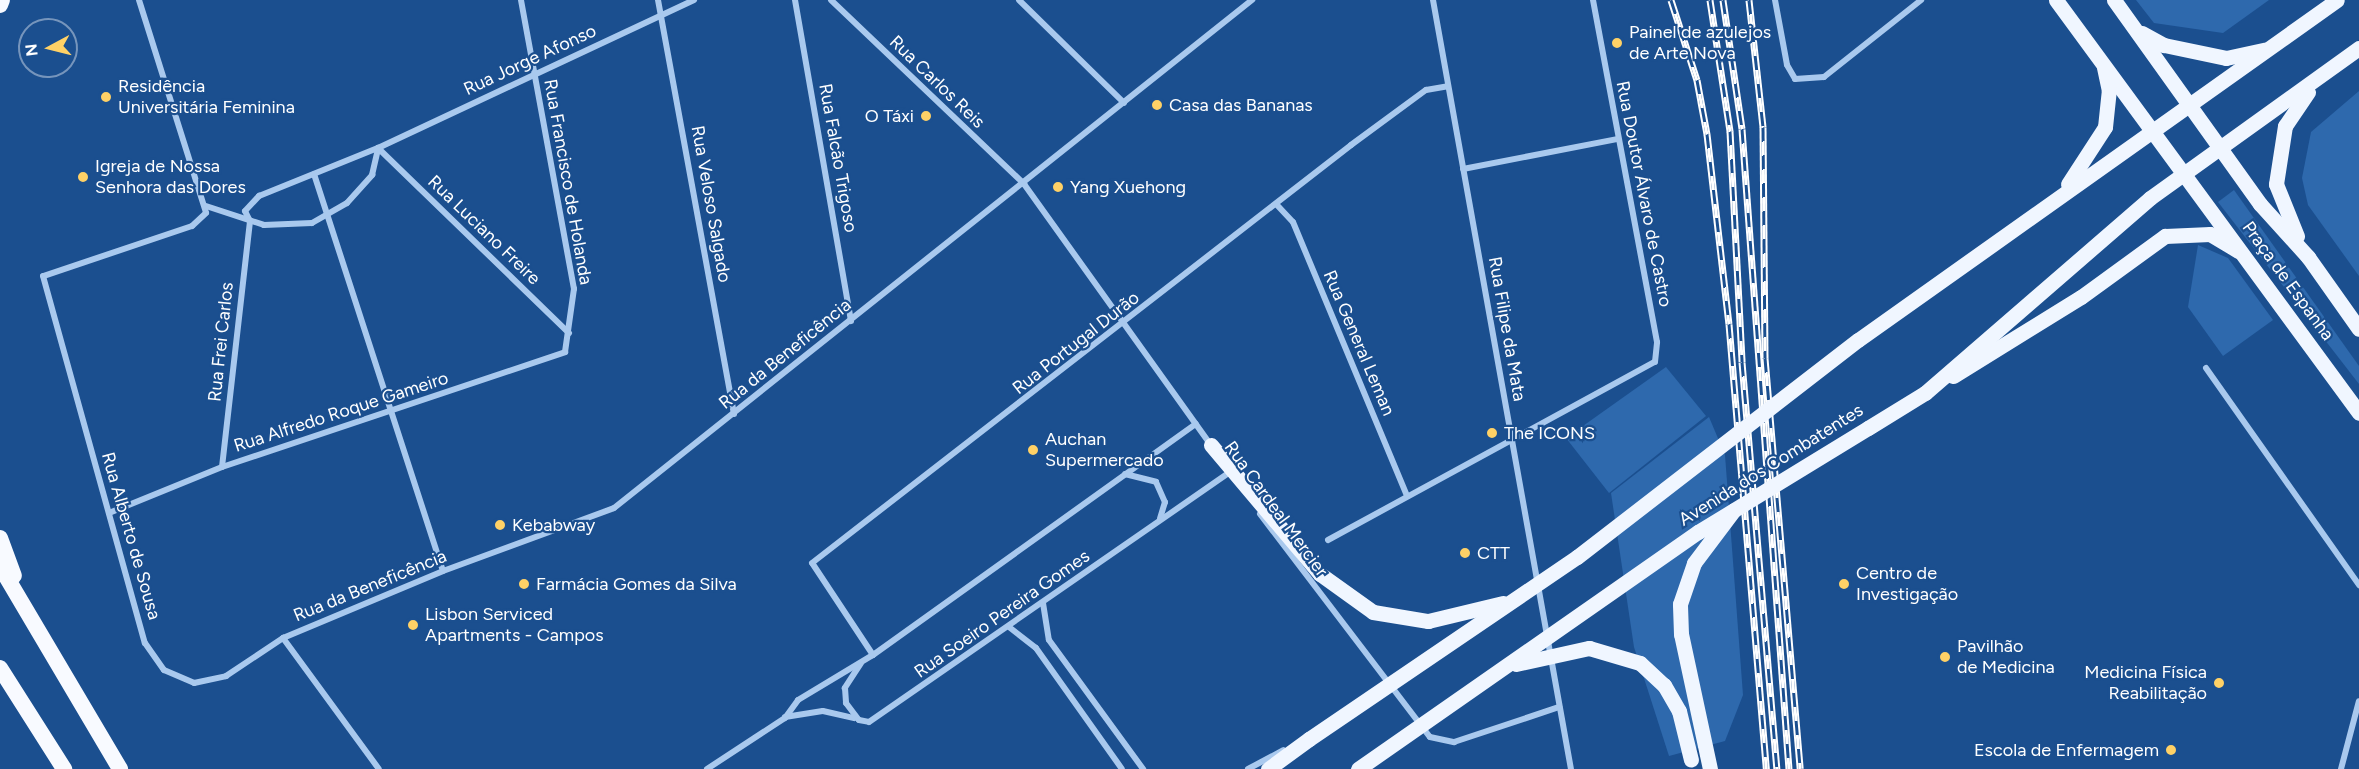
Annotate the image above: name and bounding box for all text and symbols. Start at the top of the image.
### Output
north arrow [18,18,78,78]
street label: Rua Jorge Afonso [460,20,600,100]
place label: Painel de azulejos de Arte Nova [1629,22,1771,64]
street label: Rua Carlos Reis [885,31,989,133]
marker: Painel de azulejos de Arte Nova [1610,36,1624,50]
text: N [21,43,42,57]
place label: Residência Universitária Feminina [118,76,295,118]
street label: Rua Francisco de Holanda [539,77,597,287]
street label: Rua Doutor Álvaro de Castro [1611,79,1677,309]
street label: Rua Falcão Trigoso [814,82,862,234]
marker: Residência Universitária Feminina [99,90,113,104]
place label: Casa das Bananas [1169,94,1313,116]
marker: Casa das Bananas [1150,98,1164,112]
place label: O Táxi [865,105,914,127]
marker: O Táxi [919,109,933,123]
street label: Rua Veloso Salgado [687,124,735,284]
place label: Igreja de Nossa Senhora das Dores [95,156,246,198]
marker: Igreja de Nossa Senhora das Dores [76,170,90,184]
street label: Rua Luciano Freire [423,171,545,289]
place label: Yang Xuehong [1070,176,1186,198]
marker: Yang Xuehong [1051,180,1065,194]
street label: Praça de Espanha [2238,217,2338,345]
street label: Rua Filipe da Mata [1484,255,1530,403]
street label: Rua General Leman [1319,267,1399,419]
street label: Rua Frei Carlos [204,281,238,403]
street label: Rua Portugal Durão [1008,287,1144,399]
street label: Rua da Beneficência [715,294,855,414]
street label: Rua Alfredo Roque Gameiro [231,367,451,457]
street label: Avenida dos Combatentes [1675,399,1867,531]
place label: The ICONS [1504,422,1595,444]
marker: The ICONS [1485,426,1499,440]
place label: Auchan Supermercado [1045,429,1164,472]
street label: Rua Cardeal Mercier [1220,437,1332,581]
marker: Auchan Supermercado [1026,443,1040,457]
street label: Rua Alberto de Sousa [97,450,165,622]
place label: Kebabway [512,514,595,536]
marker: Kebabway [493,518,507,532]
place label: CTT [1477,542,1510,564]
street label: Rua da Beneficência [290,545,450,627]
street label: Rua Soeiro Pereira Gomes [910,545,1094,683]
marker: CTT [1458,546,1472,560]
place label: Centro de Investigação [1856,563,1958,606]
place label: Farmácia Gomes da Silva [536,573,737,595]
marker: Farmácia Gomes da Silva [517,577,531,591]
marker: Centro de Investigação [1837,577,1851,591]
place label: Lisbon Serviced Apartments - Campos [425,604,604,646]
marker: Lisbon Serviced Apartments - Campos [406,618,420,632]
place label: Pavilhão de Medicina [1957,636,2055,678]
marker: Pavilhão de Medicina [1938,650,1952,664]
place label: Medicina Física Reabilitação [2084,662,2207,704]
marker: Medicina Física Reabilitação [2212,676,2226,690]
place label: Escola de Enfermagem [1974,739,2159,761]
marker: Escola de Enfermagem [2164,743,2178,757]

